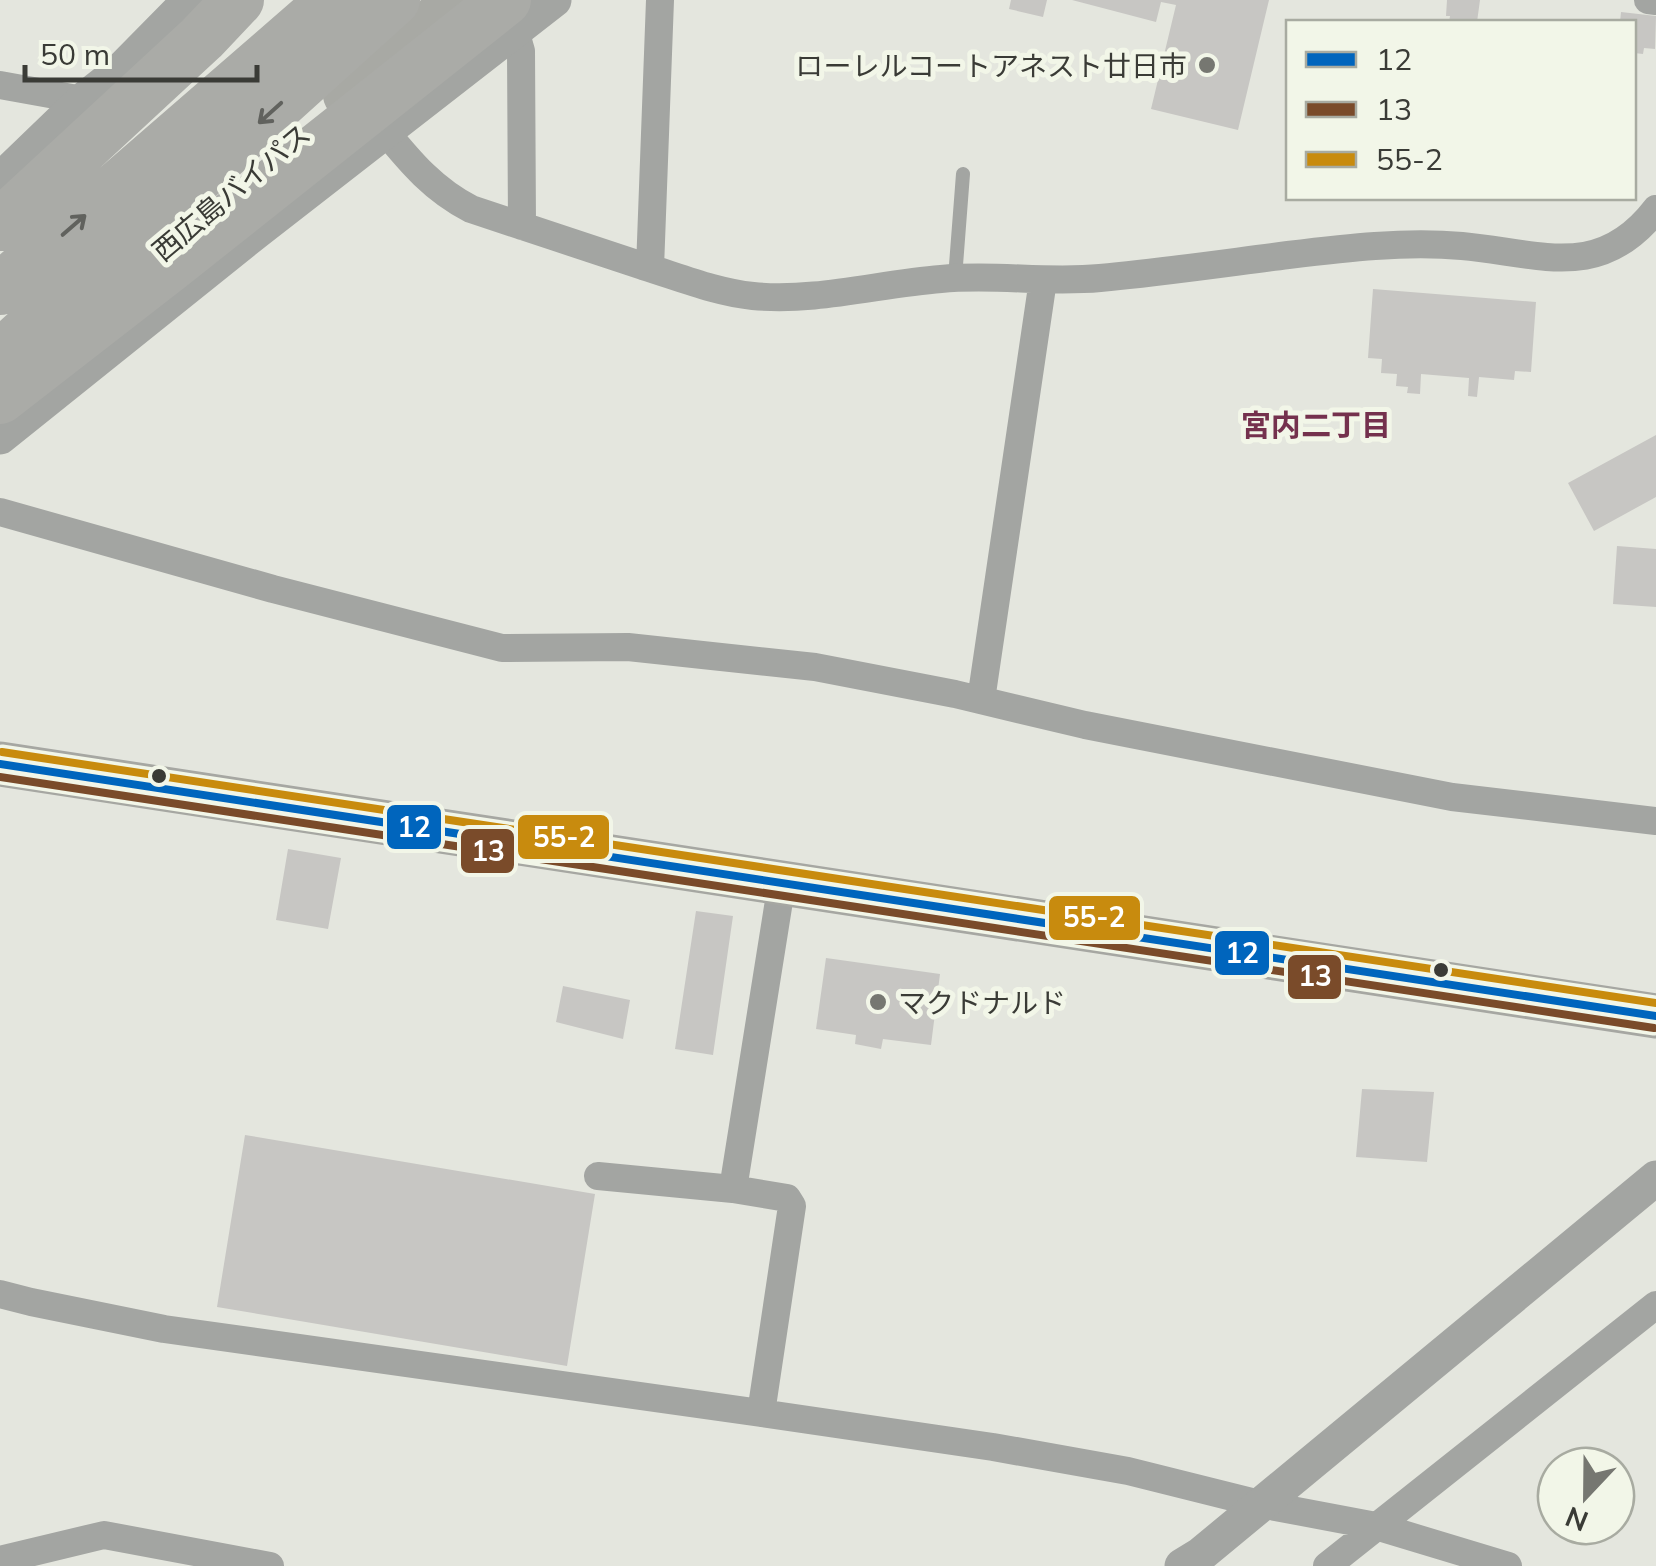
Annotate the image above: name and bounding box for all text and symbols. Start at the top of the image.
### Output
scale bar [25,20,258,82]
legend [1286,20,1636,200]
text: 50 m [40,35,110,73]
text: 12 [1376,40,1412,78]
place label: ローレルコートアネスト廿日市 [796,48,1187,83]
marker: ローレルコートアネスト廿日市 [1196,54,1218,76]
text: 13 [1376,90,1412,128]
one-way arrow [258,101,283,124]
street label: 西広島バイパス [145,116,317,268]
text: 55-2 [1376,140,1443,178]
one-way arrow [60,215,86,237]
district label: 宮内二丁目 [1241,406,1391,444]
unlabelled marker [149,766,169,786]
line badge: 12 [385,803,443,851]
text: 12 [397,809,431,844]
line badge: 55-2 [516,813,611,861]
text: 55-2 [533,819,595,854]
line badge: 13 [459,827,516,875]
text: 13 [471,833,505,868]
line badge: 55-2 [1047,894,1142,942]
text: 55-2 [1063,899,1125,934]
line badge: 12 [1213,929,1271,977]
text: 12 [1225,935,1259,970]
line badge: 13 [1286,953,1343,1001]
text: 13 [1298,958,1332,993]
unlabelled marker [1431,960,1451,980]
place label: マクドナルド [898,985,1066,1020]
marker: マクドナルド [867,991,889,1013]
north arrow [1536,1446,1636,1546]
text: N [1560,1499,1593,1540]

